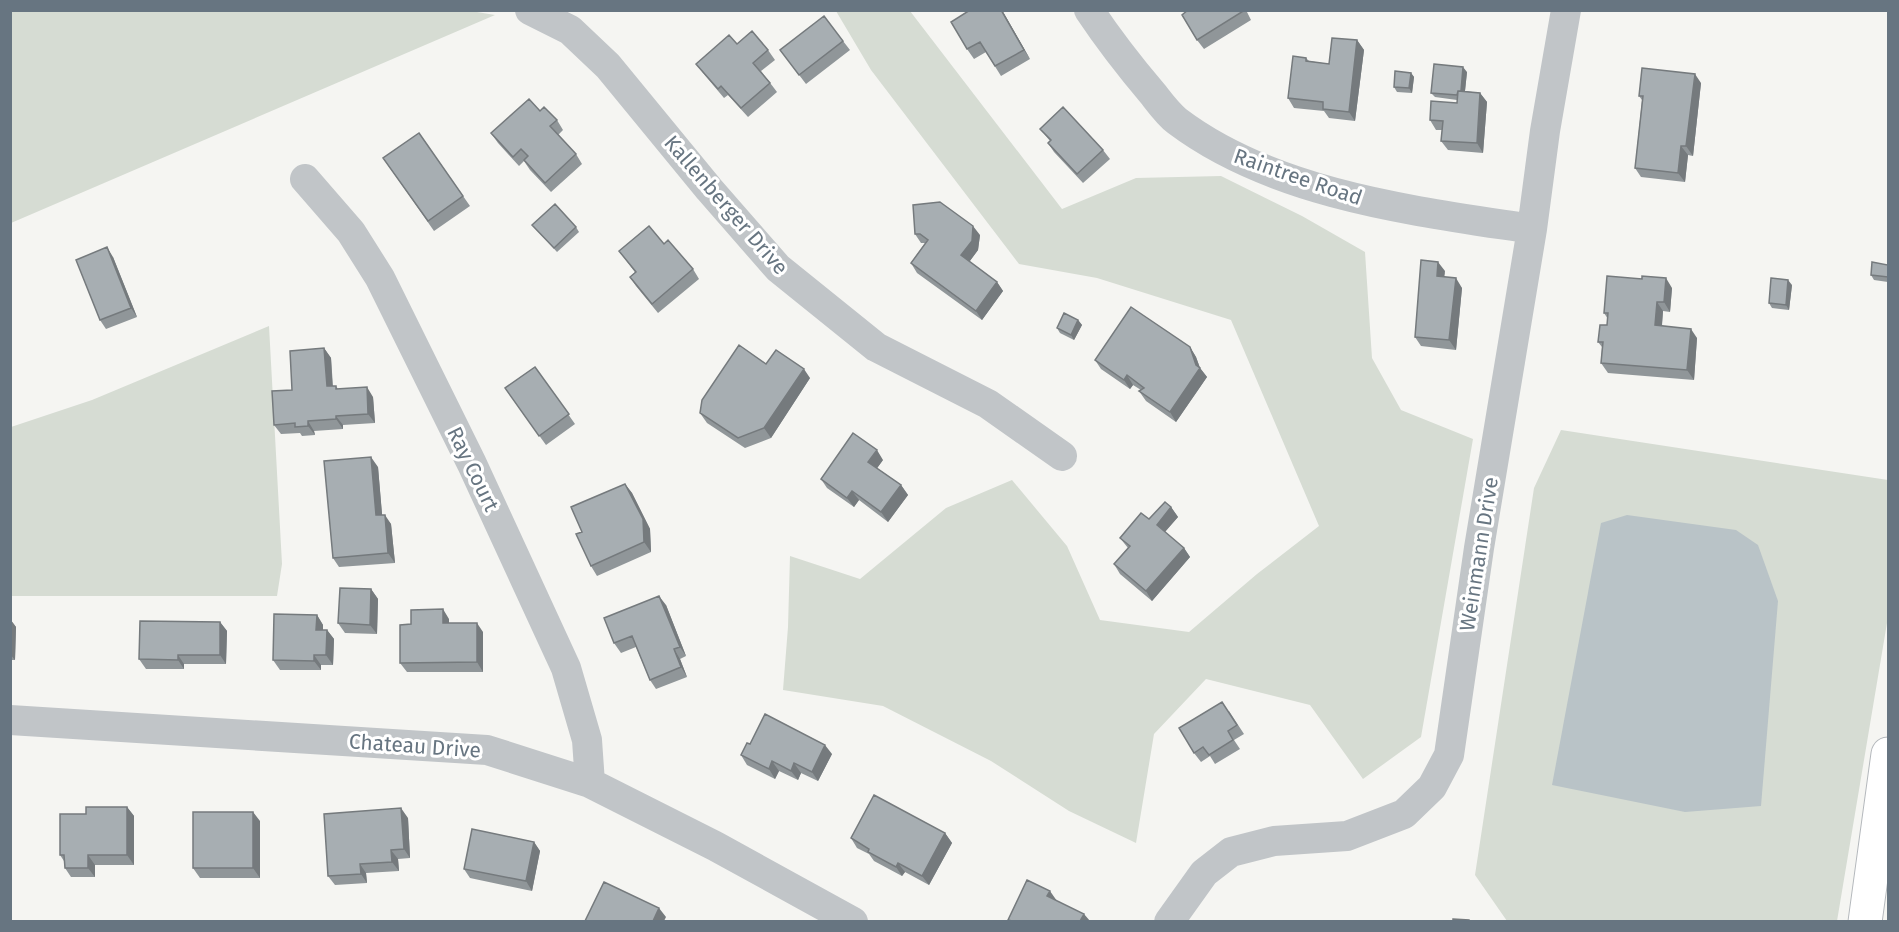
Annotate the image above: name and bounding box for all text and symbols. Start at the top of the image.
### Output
street label: Kallenberger Drive [658,130,794,280]
street label: Raintree Road [1230,143,1366,211]
street label: Ray Court [441,422,505,516]
street label: Weinmann Drive [1454,475,1504,633]
street label: Chateau Drive [348,728,482,764]

